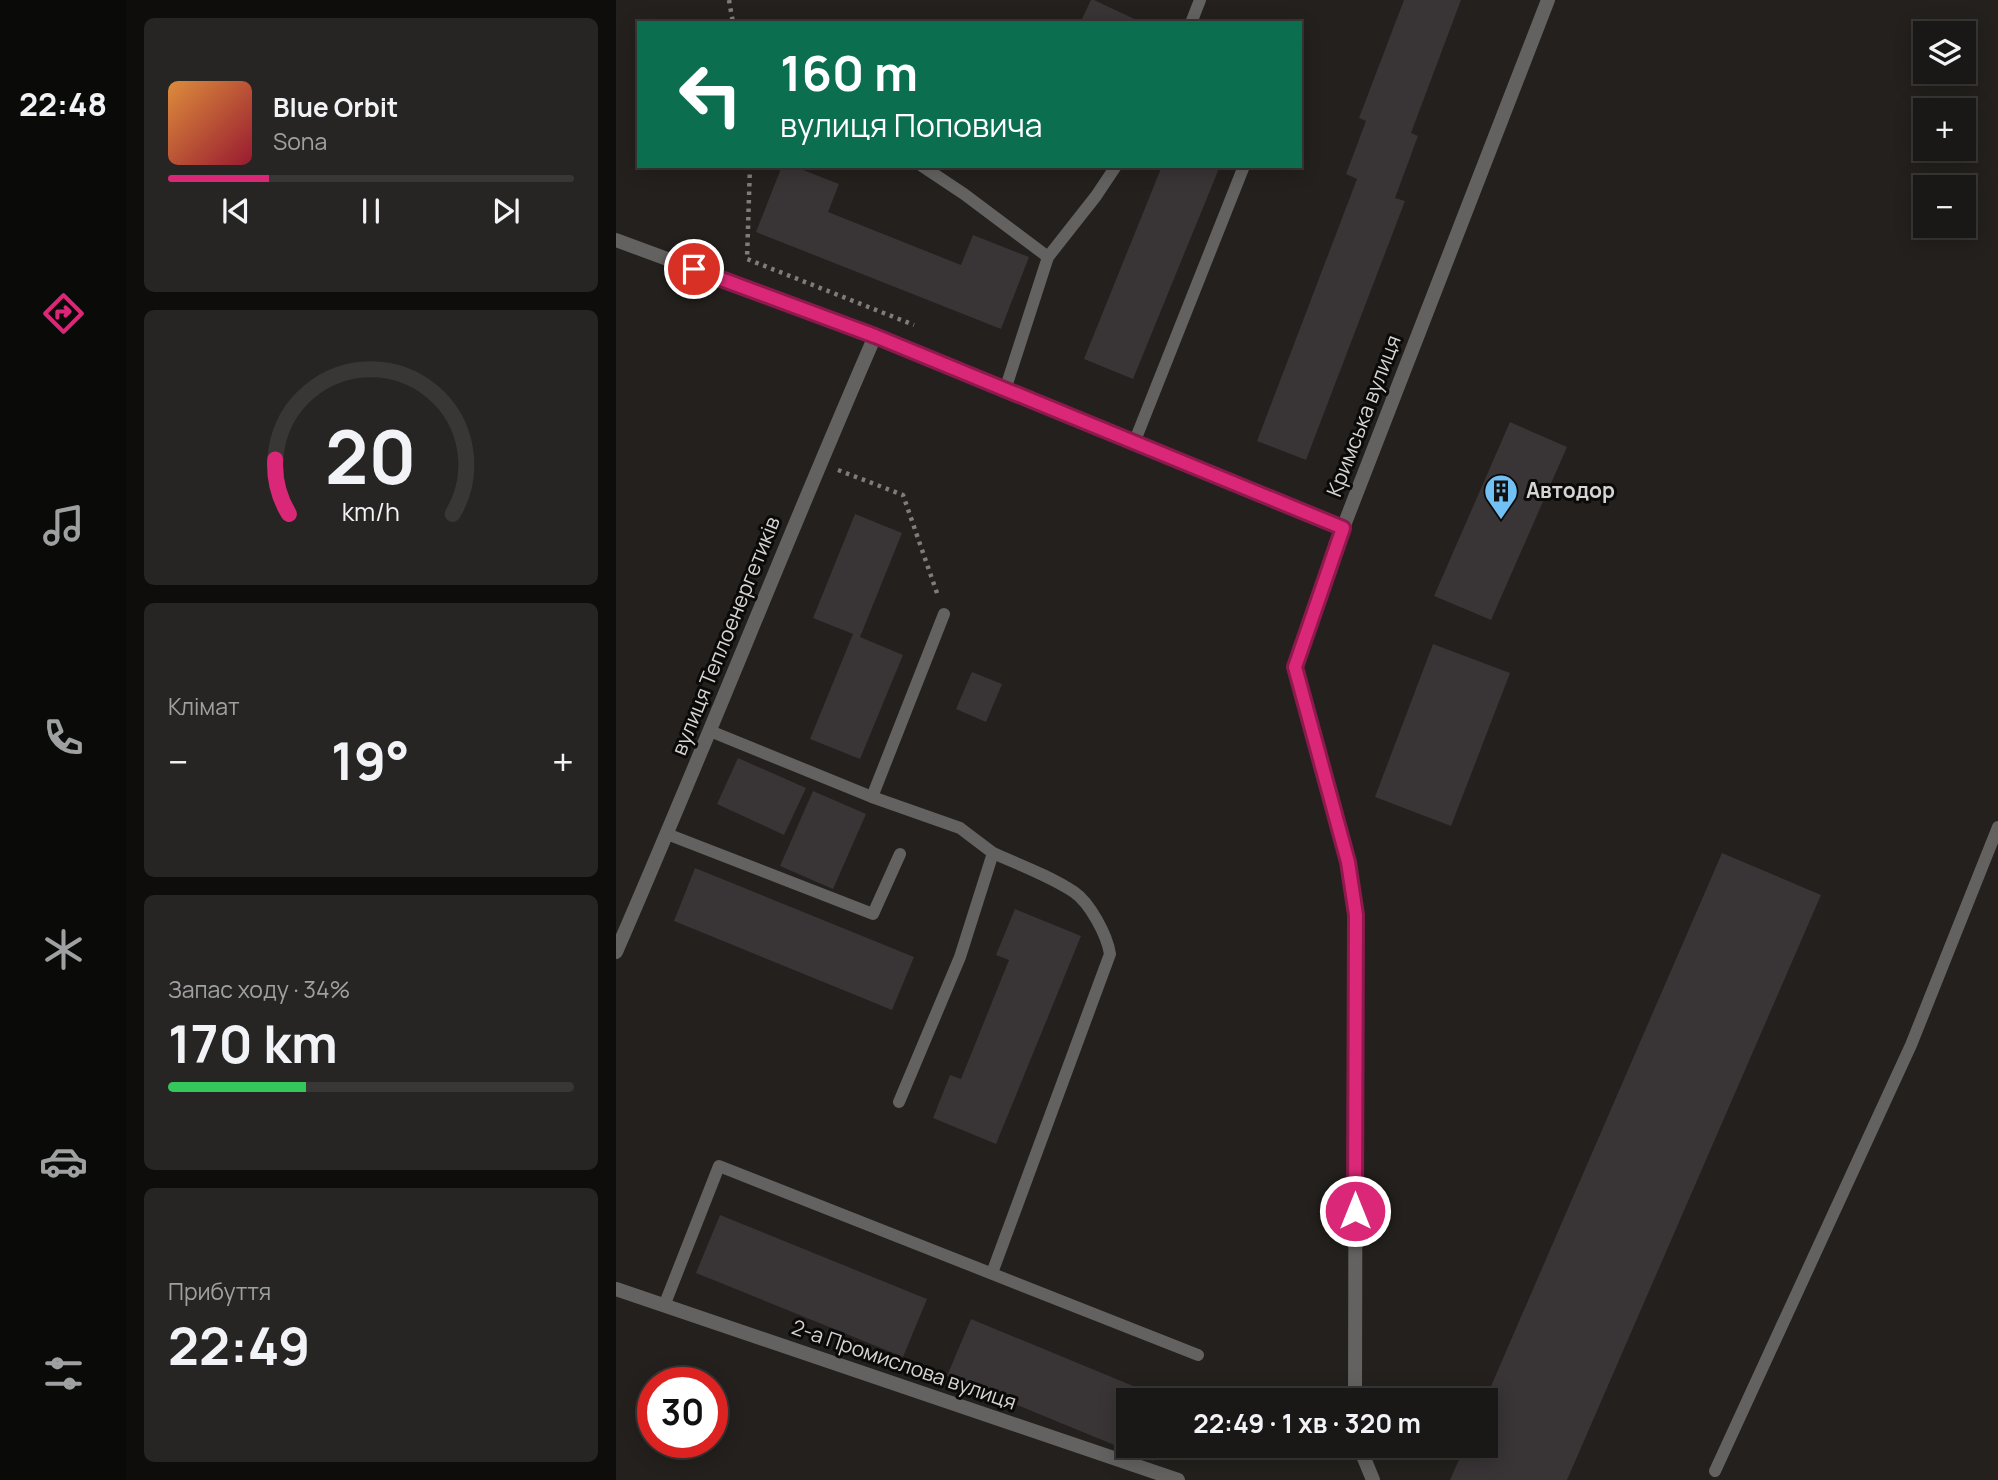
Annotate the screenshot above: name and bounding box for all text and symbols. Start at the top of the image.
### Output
map controls [1913,21,1976,238]
button: layers [1913,21,1976,84]
text: 160 m [780,39,918,106]
icon: left [665,49,756,140]
text: 22:48 [19,82,107,126]
text: Blue Orbit [273,89,398,125]
button: + [1913,98,1976,161]
text: вулиця Поповича [780,103,1043,147]
text: Sona [273,125,327,157]
button: − [1913,175,1976,238]
icon: previous [217,192,255,230]
icon: pause [352,192,390,230]
icon: next [487,192,525,230]
pin [664,239,724,299]
icon: arrive [675,250,713,288]
icon: directions [39,289,88,338]
street label: Кримська вулиця [1319,331,1407,500]
text: 20 [325,406,417,506]
building icon: Автодор [1482,472,1520,521]
place label: Автодор [1526,476,1615,504]
text: km/h [342,493,400,528]
icon: music [39,501,88,550]
street label: вулиця Теплоенергетиків [664,512,786,759]
text: Клімат [168,690,240,722]
icon: phone [39,713,88,762]
text: 19° [331,725,410,796]
text: − [168,735,189,787]
text: + [552,735,574,787]
icon: climate [39,925,88,974]
text: Запас ходу · 34% [168,973,350,1005]
text: 170 km [168,1008,338,1079]
icon: car [39,1137,88,1186]
position arrow [1318,1174,1392,1248]
text: Прибуття [168,1275,271,1307]
text: 22:49 [168,1310,310,1381]
street label: 2-а Промислова вулиця [788,1312,1020,1416]
icon: filters [39,1349,88,1398]
speed limit sign: 30 [637,1367,728,1458]
text: 22:49 · 1 хв · 320 m [1193,1405,1421,1441]

